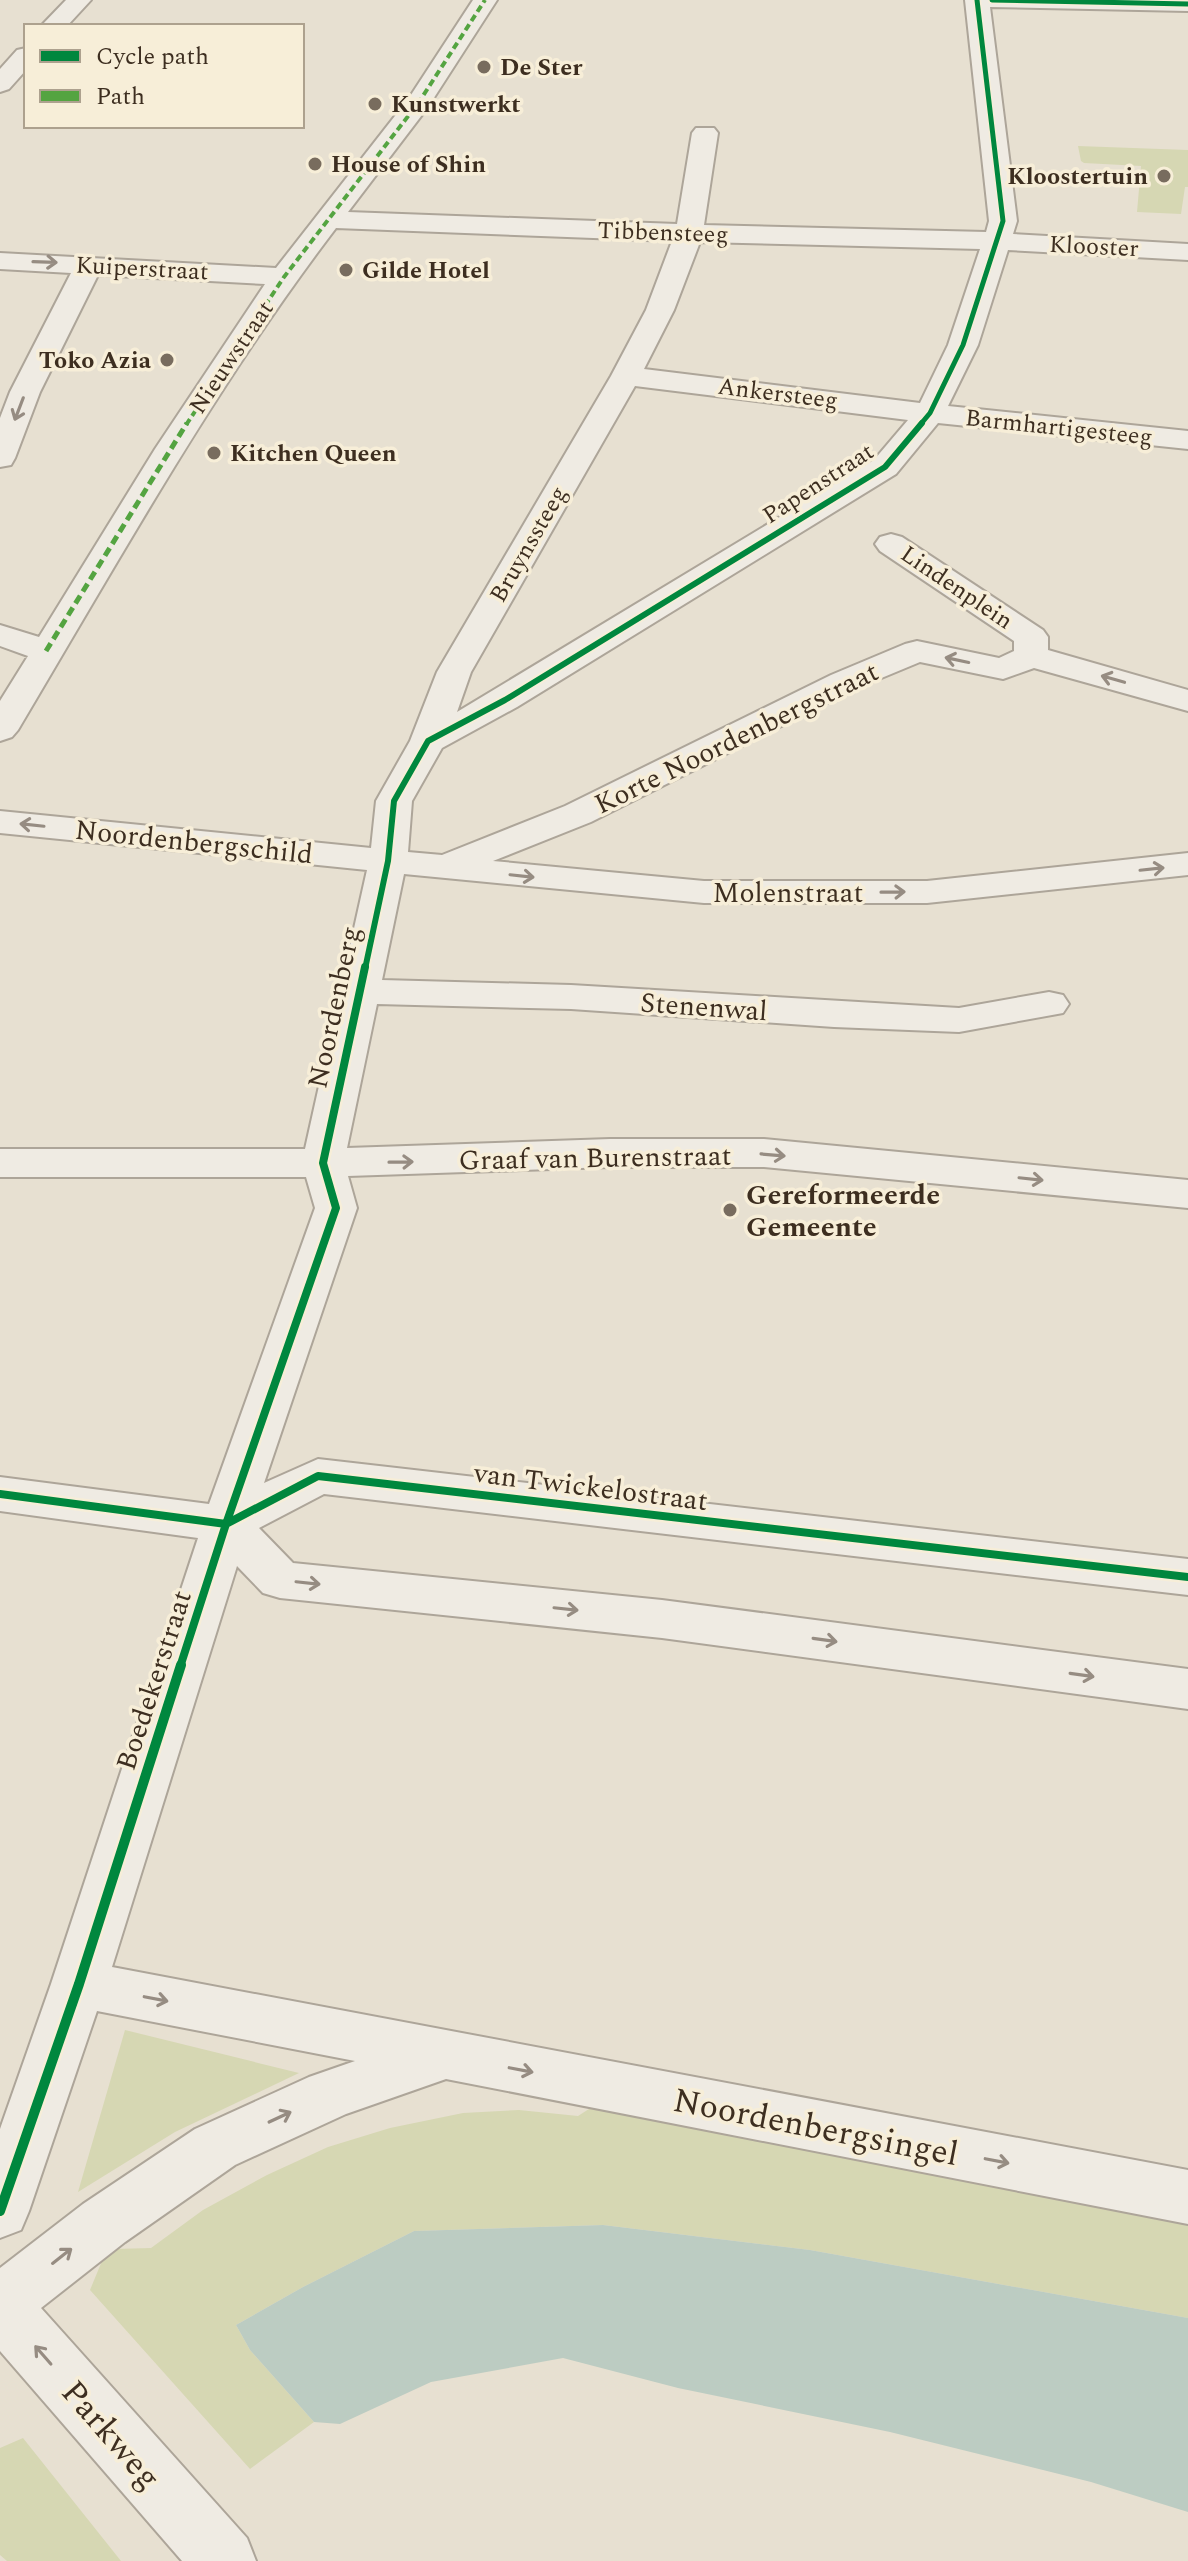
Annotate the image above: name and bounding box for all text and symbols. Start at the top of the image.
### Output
legend [24,24,304,128]
text: Cycle path [96,39,209,75]
place label: De Ster [500,50,583,86]
marker: De Ster [475,58,493,76]
text: Path [96,79,145,115]
place label: Kunstwerkt [391,87,520,123]
marker: Kunstwerkt [366,95,384,113]
place label: House of Shin [331,147,486,183]
marker: House of Shin [306,155,324,173]
place label: Kloostertuin [1007,159,1148,195]
marker: Kloostertuin [1155,167,1173,185]
street label: Tibbensteeg [597,213,729,253]
street label: Klooster [1048,227,1140,267]
street label: Kuiperstraat [75,248,209,290]
place label: Gilde Hotel [362,253,490,289]
one-way arrow [31,255,58,270]
marker: Gilde Hotel [337,261,355,279]
street label: Nieuwstraat [180,293,283,422]
place label: Toko Azia [39,343,152,379]
marker: Toko Azia [158,351,176,369]
street label: Ankersteeg [716,369,840,419]
one-way arrow [11,396,25,421]
street label: Barmhartigesteeg [963,400,1154,456]
street label: Papenstraat [756,434,881,533]
place label: Kitchen Queen [230,436,397,472]
marker: Kitchen Queen [205,444,223,462]
street label: Bruynssteeg [481,479,577,610]
street label: Lindenplein [893,537,1020,639]
street label: Korte Noordenbergstraat [587,651,886,826]
one-way arrow [945,652,971,667]
one-way arrow [1101,671,1127,686]
street label: Noordenbergschild [73,809,315,876]
one-way arrow [19,817,46,832]
one-way arrow [1138,861,1165,876]
one-way arrow [508,868,535,883]
street label: Molenstraat [713,872,863,915]
one-way arrow [879,885,906,900]
street label: Noordenberg [296,922,373,1092]
street label: Stenenwal [639,982,769,1033]
street label: Graaf van Burenstraat [458,1135,732,1182]
one-way arrow [759,1147,786,1162]
one-way arrow [387,1154,414,1169]
one-way arrow [1018,1172,1044,1187]
place label: Gereformeerde Gemeente [746,1174,940,1249]
marker: Gereformeerde Gemeente [721,1201,739,1219]
street label: van Twickelostraat [470,1452,710,1523]
one-way arrow [294,1575,321,1590]
street label: Boedekerstraat [105,1585,204,1776]
one-way arrow [553,1602,579,1617]
one-way arrow [811,1633,837,1648]
one-way arrow [1069,1668,1094,1683]
one-way arrow [143,1992,168,2007]
one-way arrow [508,2063,534,2078]
street label: Noordenbergsingel [669,2075,963,2181]
one-way arrow [268,2109,292,2124]
one-way arrow [984,2154,1009,2169]
one-way arrow [51,2248,72,2265]
one-way arrow [34,2346,52,2366]
street label: Parkweg [48,2369,173,2502]

